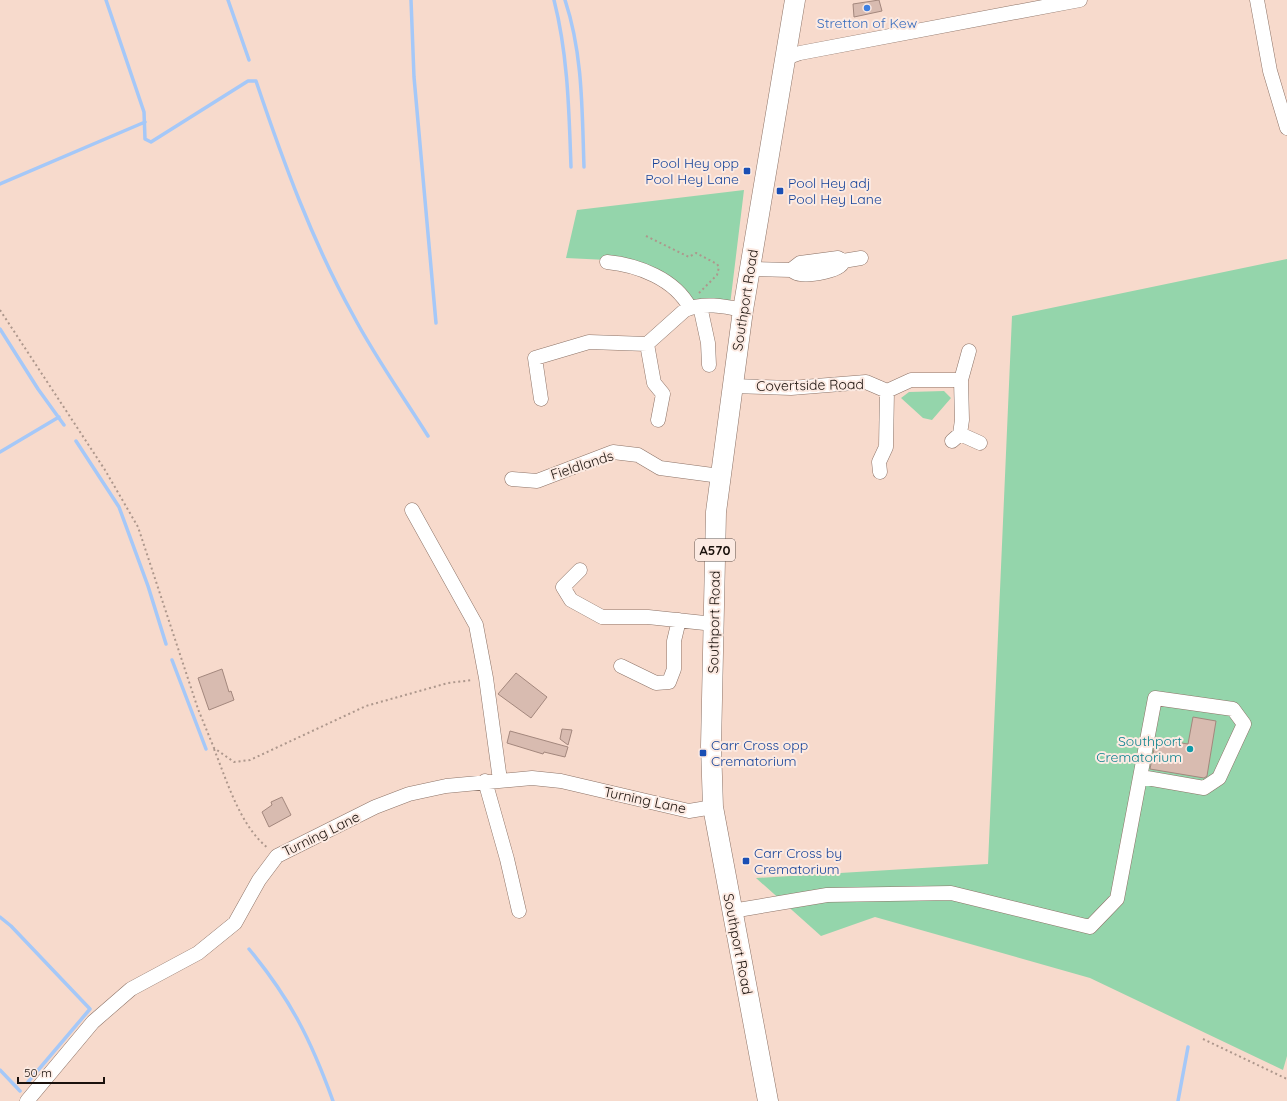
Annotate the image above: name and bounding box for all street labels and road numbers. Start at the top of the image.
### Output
street label: Southport Road [728,248,762,352]
street label: Covertside Road [756,375,864,395]
street label: Fieldlands [548,446,616,484]
road number: A570 [695,539,735,561]
street label: Southport Road [704,571,724,673]
street label: Turning Lane [602,782,688,818]
street label: Turning Lane [279,808,363,860]
street label: Southport Road [719,892,757,996]

